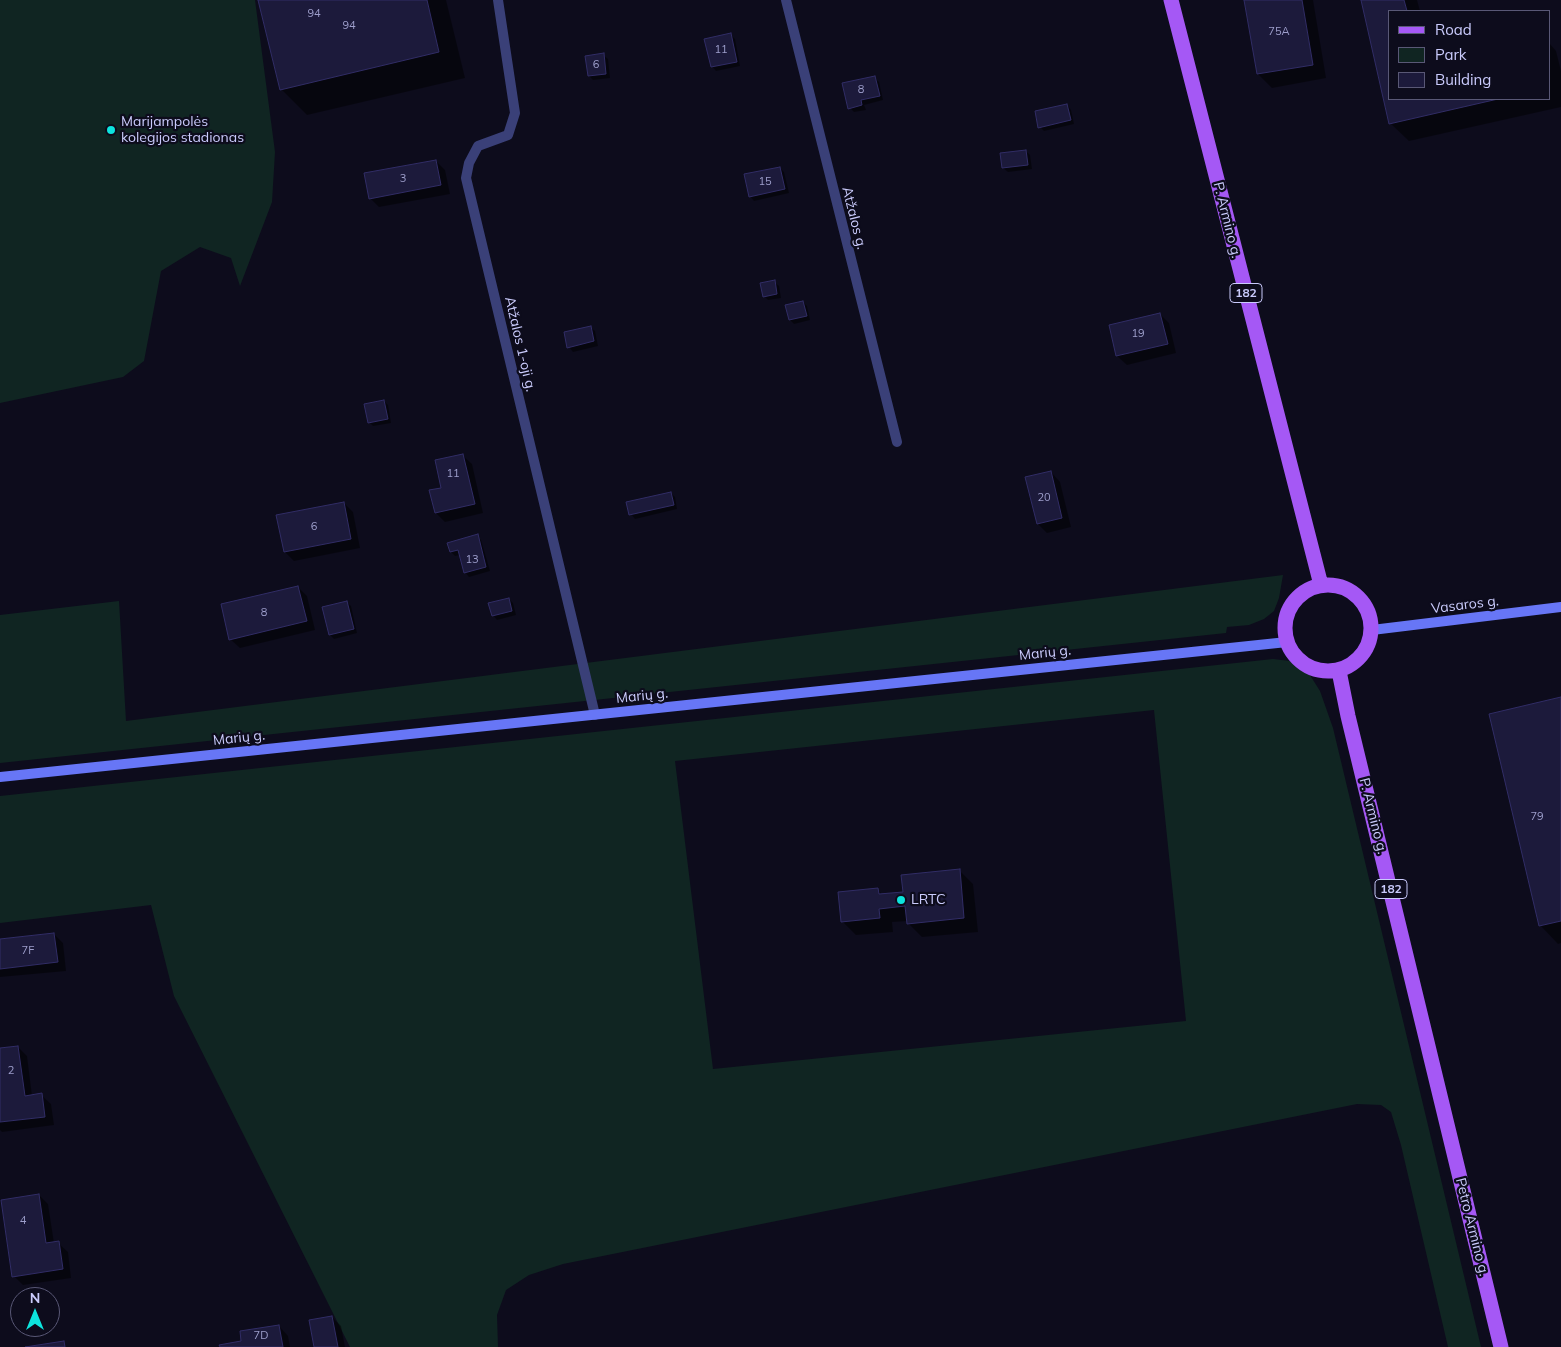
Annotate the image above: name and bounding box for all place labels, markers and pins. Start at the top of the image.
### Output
place label: Marijampolės kolegijos stadionas [121,114,244,146]
marker: Marijampolės kolegijos stadionas [105,124,117,136]
place label: LRTC [911,892,945,908]
marker: LRTC [895,894,907,906]

